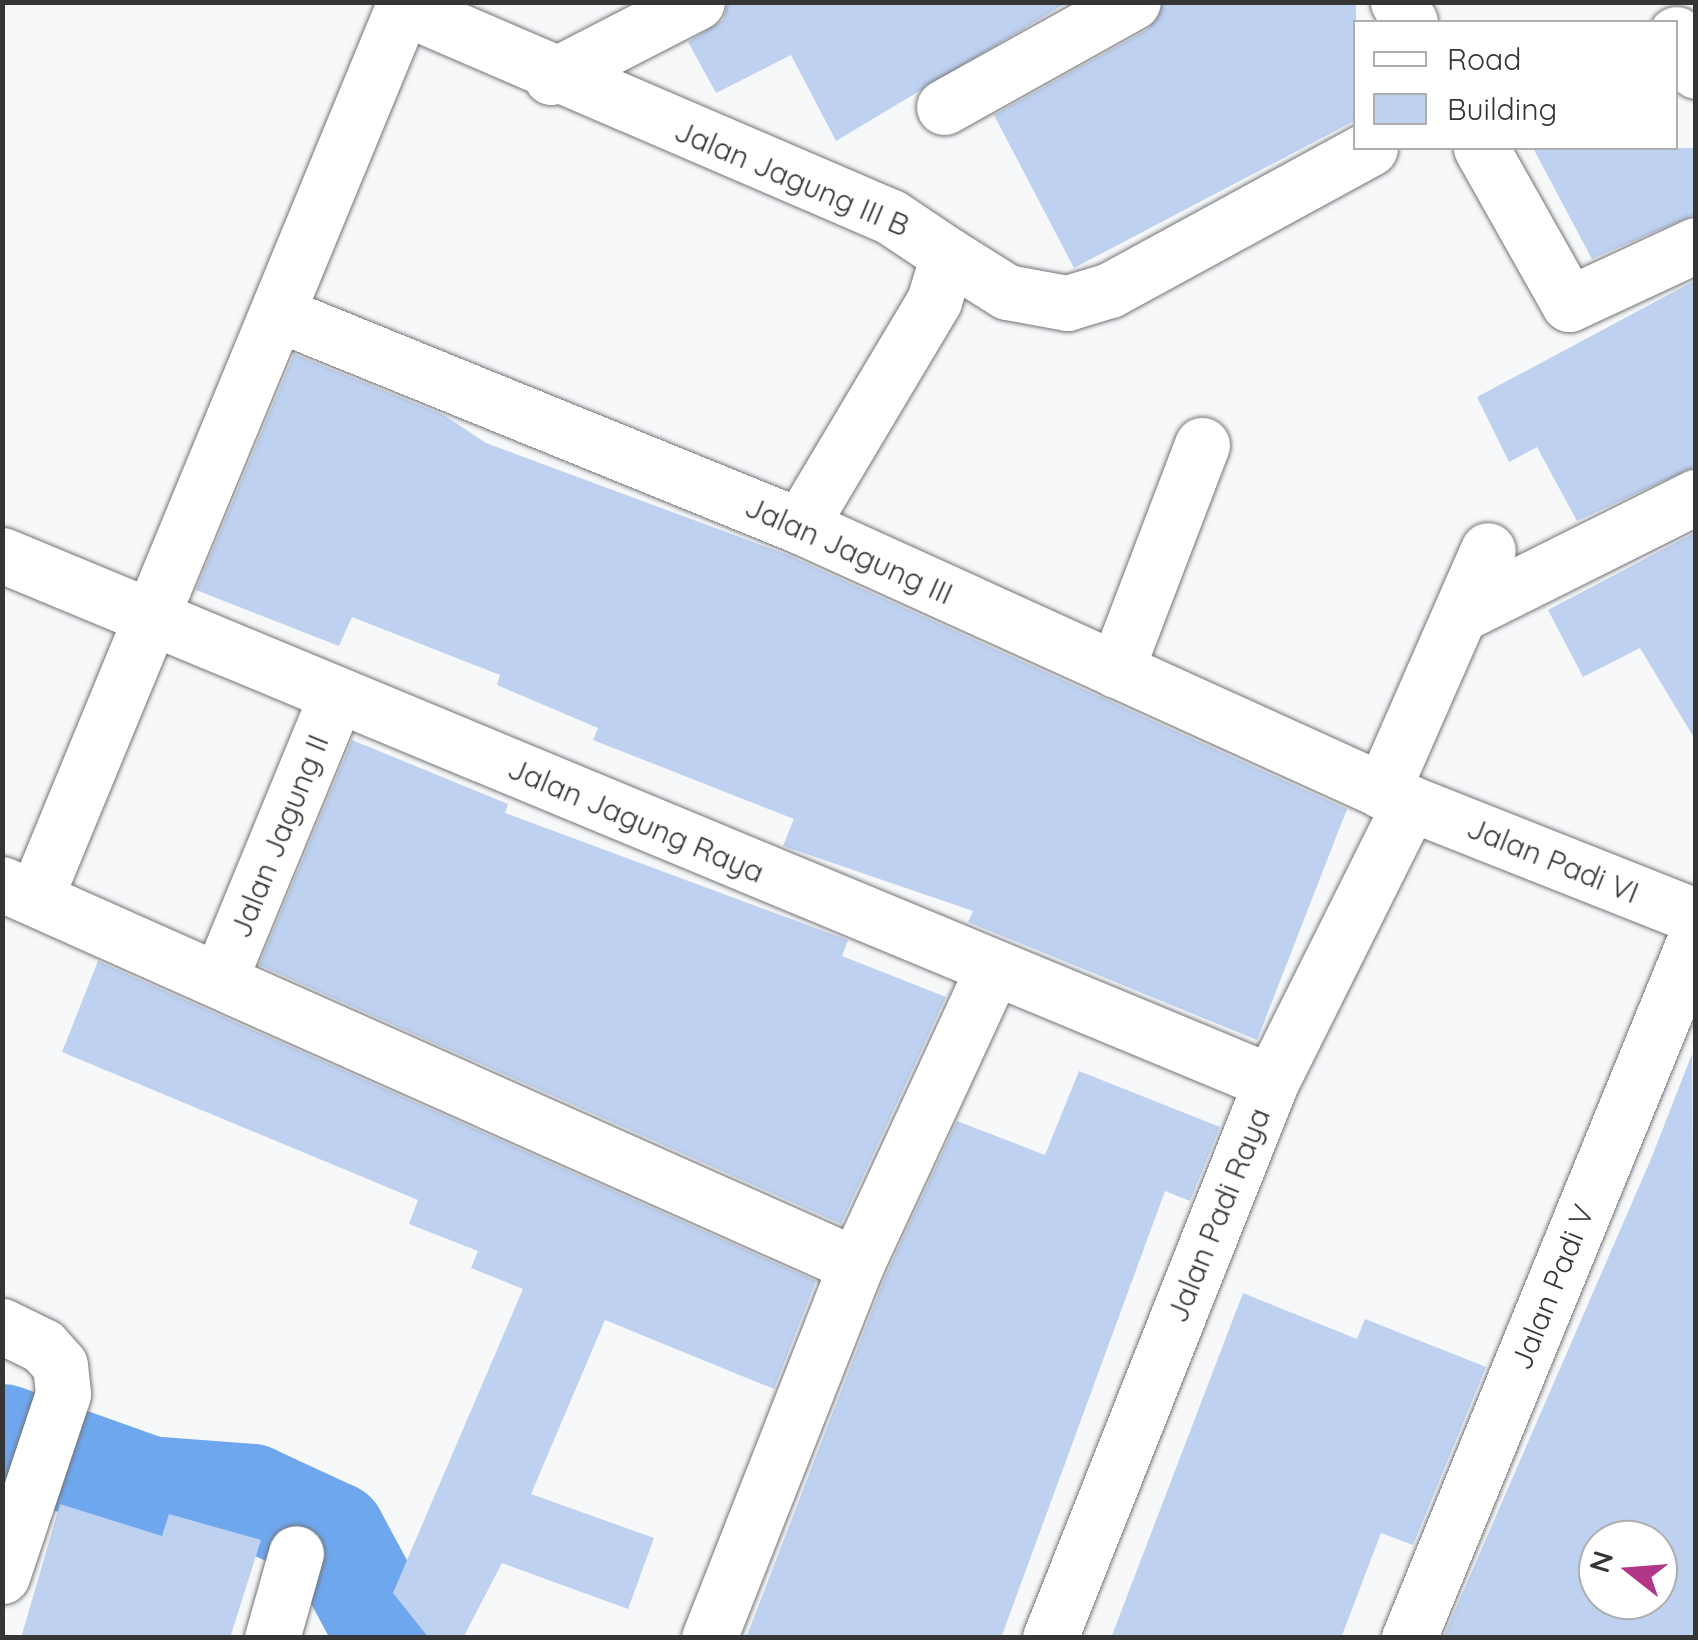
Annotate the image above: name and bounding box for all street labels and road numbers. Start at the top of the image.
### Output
street label: Jalan Jagung III B [669,112,915,244]
street label: Jalan Jagung III [740,488,958,612]
street label: Jalan Jagung II [222,729,336,943]
street label: Jalan Jagung Raya [503,750,769,890]
street label: Jalan Padi VI [1462,809,1644,911]
street label: Jalan Padi Raya [1159,1102,1277,1328]
street label: Jalan Padi V [1503,1199,1601,1375]

